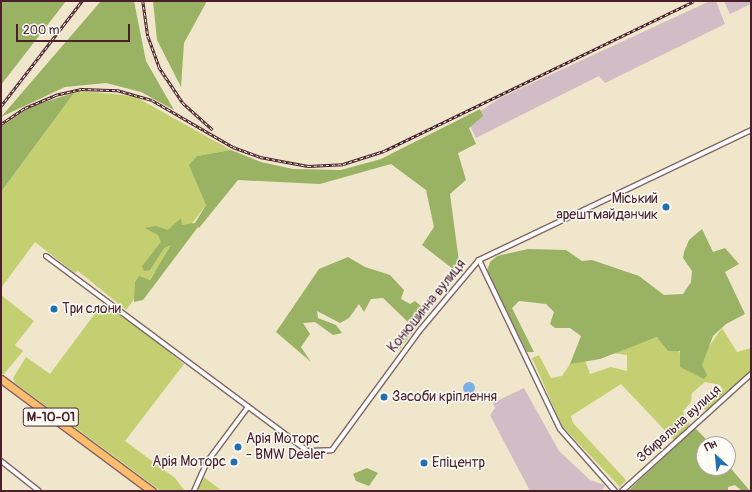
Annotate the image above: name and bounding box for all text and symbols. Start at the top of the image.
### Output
scale bar [18,16,132,42]
text: 200 m [23,23,59,38]
place label: Міський арештмайданчик [556,191,658,224]
marker: Міський арештмайданчик [661,202,671,212]
street label: Конюшинна вулиця [384,256,470,356]
place label: Три слони [62,301,121,317]
marker: Три слони [49,304,59,314]
street label: Збиральна вулиця [633,382,725,466]
place label: Засоби кріплення [392,389,497,405]
marker: Засоби кріплення [379,392,389,402]
road number: М-10-01 [22,406,80,428]
place label: Арія Моторс - BMW Dealer [246,431,325,464]
north arrow [696,436,736,476]
text: Пн [702,437,719,454]
marker: Арія Моторс - BMW Dealer [233,442,243,452]
place label: Арія Моторс [152,454,226,470]
place label: Епіцентр [432,455,485,471]
marker: Арія Моторс [229,457,239,467]
marker: Епіцентр [419,458,429,468]

